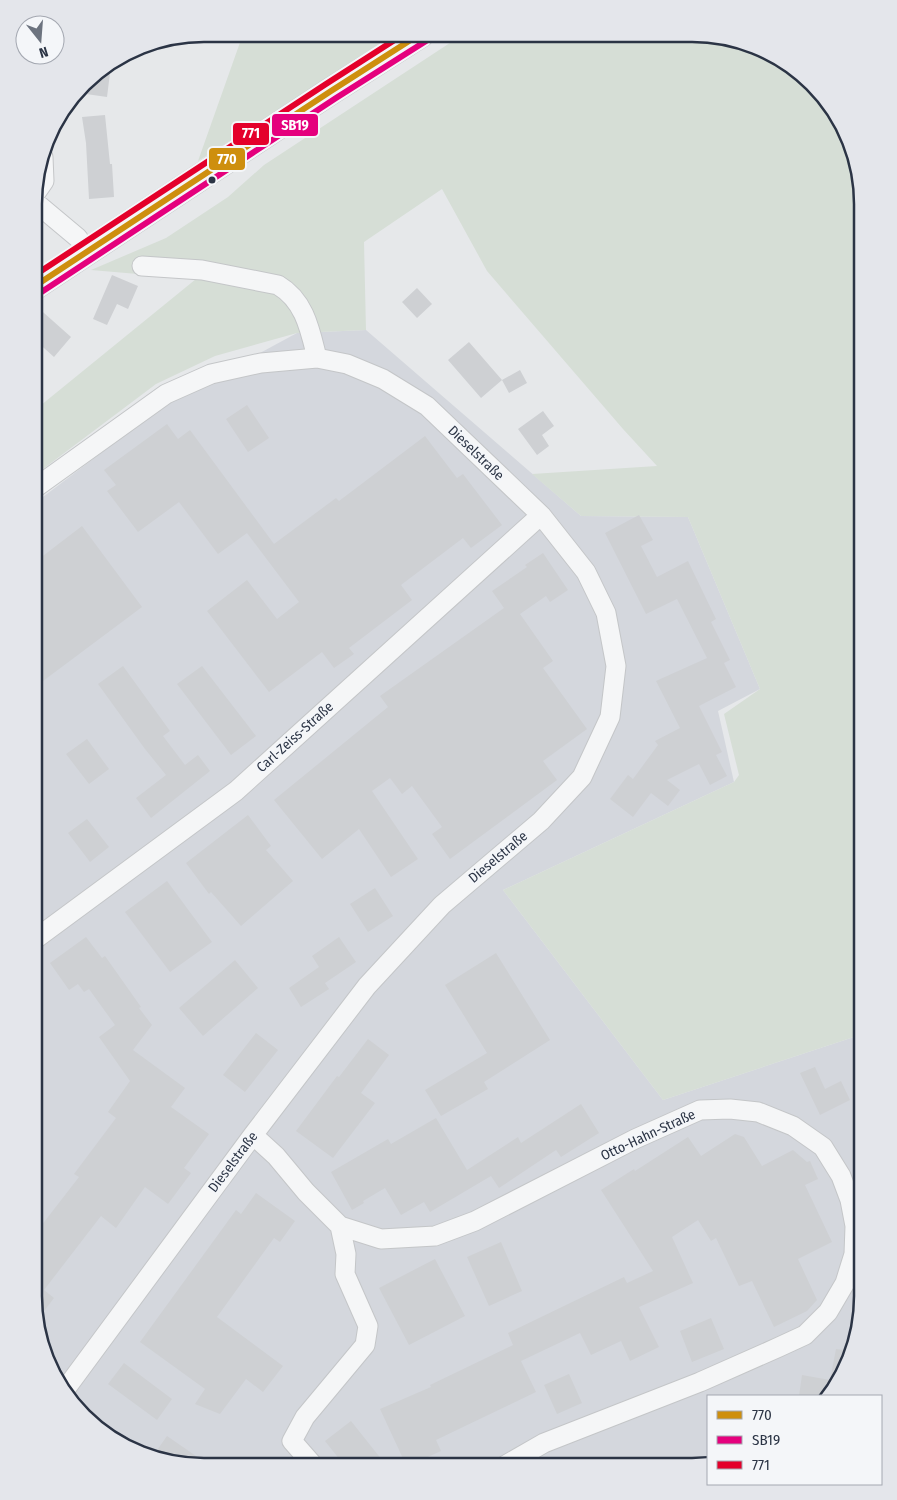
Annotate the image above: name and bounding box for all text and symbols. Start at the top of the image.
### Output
north arrow [15,15,65,65]
text: N [37,43,50,61]
line badge: SB19 [271,113,319,137]
text: SB19 [281,117,309,134]
line badge: 771 [232,122,270,146]
text: 771 [242,125,260,142]
line badge: 770 [208,147,246,171]
text: 770 [217,151,237,168]
unlabelled marker [207,175,217,185]
street label: Dieselstraße [444,422,508,484]
street label: Carl-Zeiss-Straße [253,698,337,776]
street label: Dieselstraße [465,827,531,886]
street label: Otto-Hahn-Straße [598,1106,698,1164]
street label: Dieselstraße [205,1128,261,1196]
legend [707,1395,882,1485]
text: 770 [752,1406,772,1424]
text: SB19 [752,1431,780,1449]
text: 771 [752,1456,770,1474]

